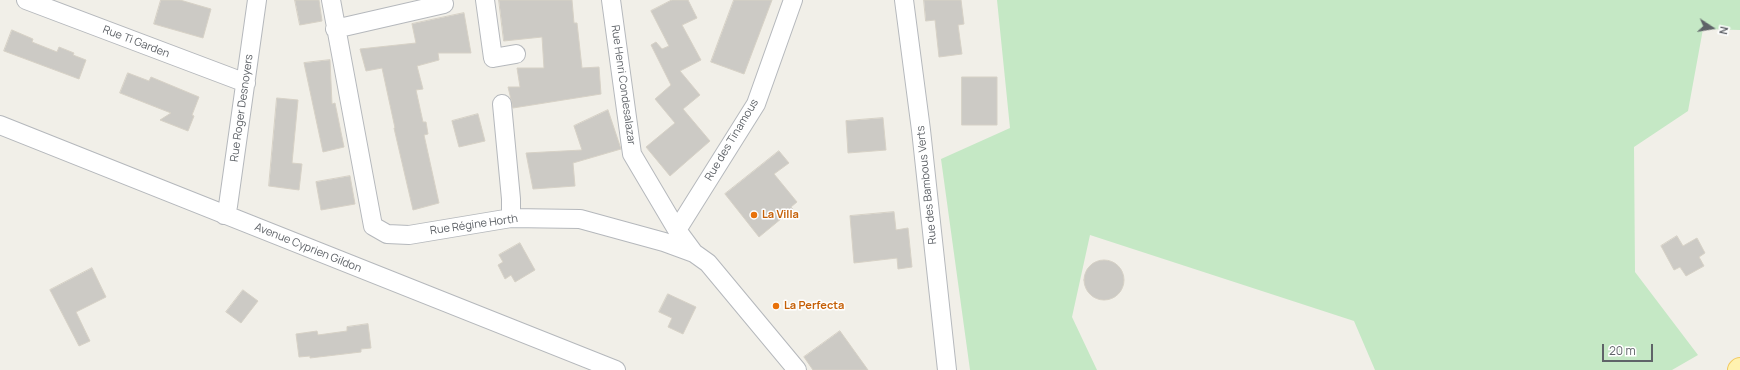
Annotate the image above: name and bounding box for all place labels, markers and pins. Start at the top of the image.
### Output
place label: La Villa [762,208,799,222]
marker: La Villa [749,210,759,220]
place label: La Perfecta [784,299,844,313]
marker: La Perfecta [771,301,781,311]

